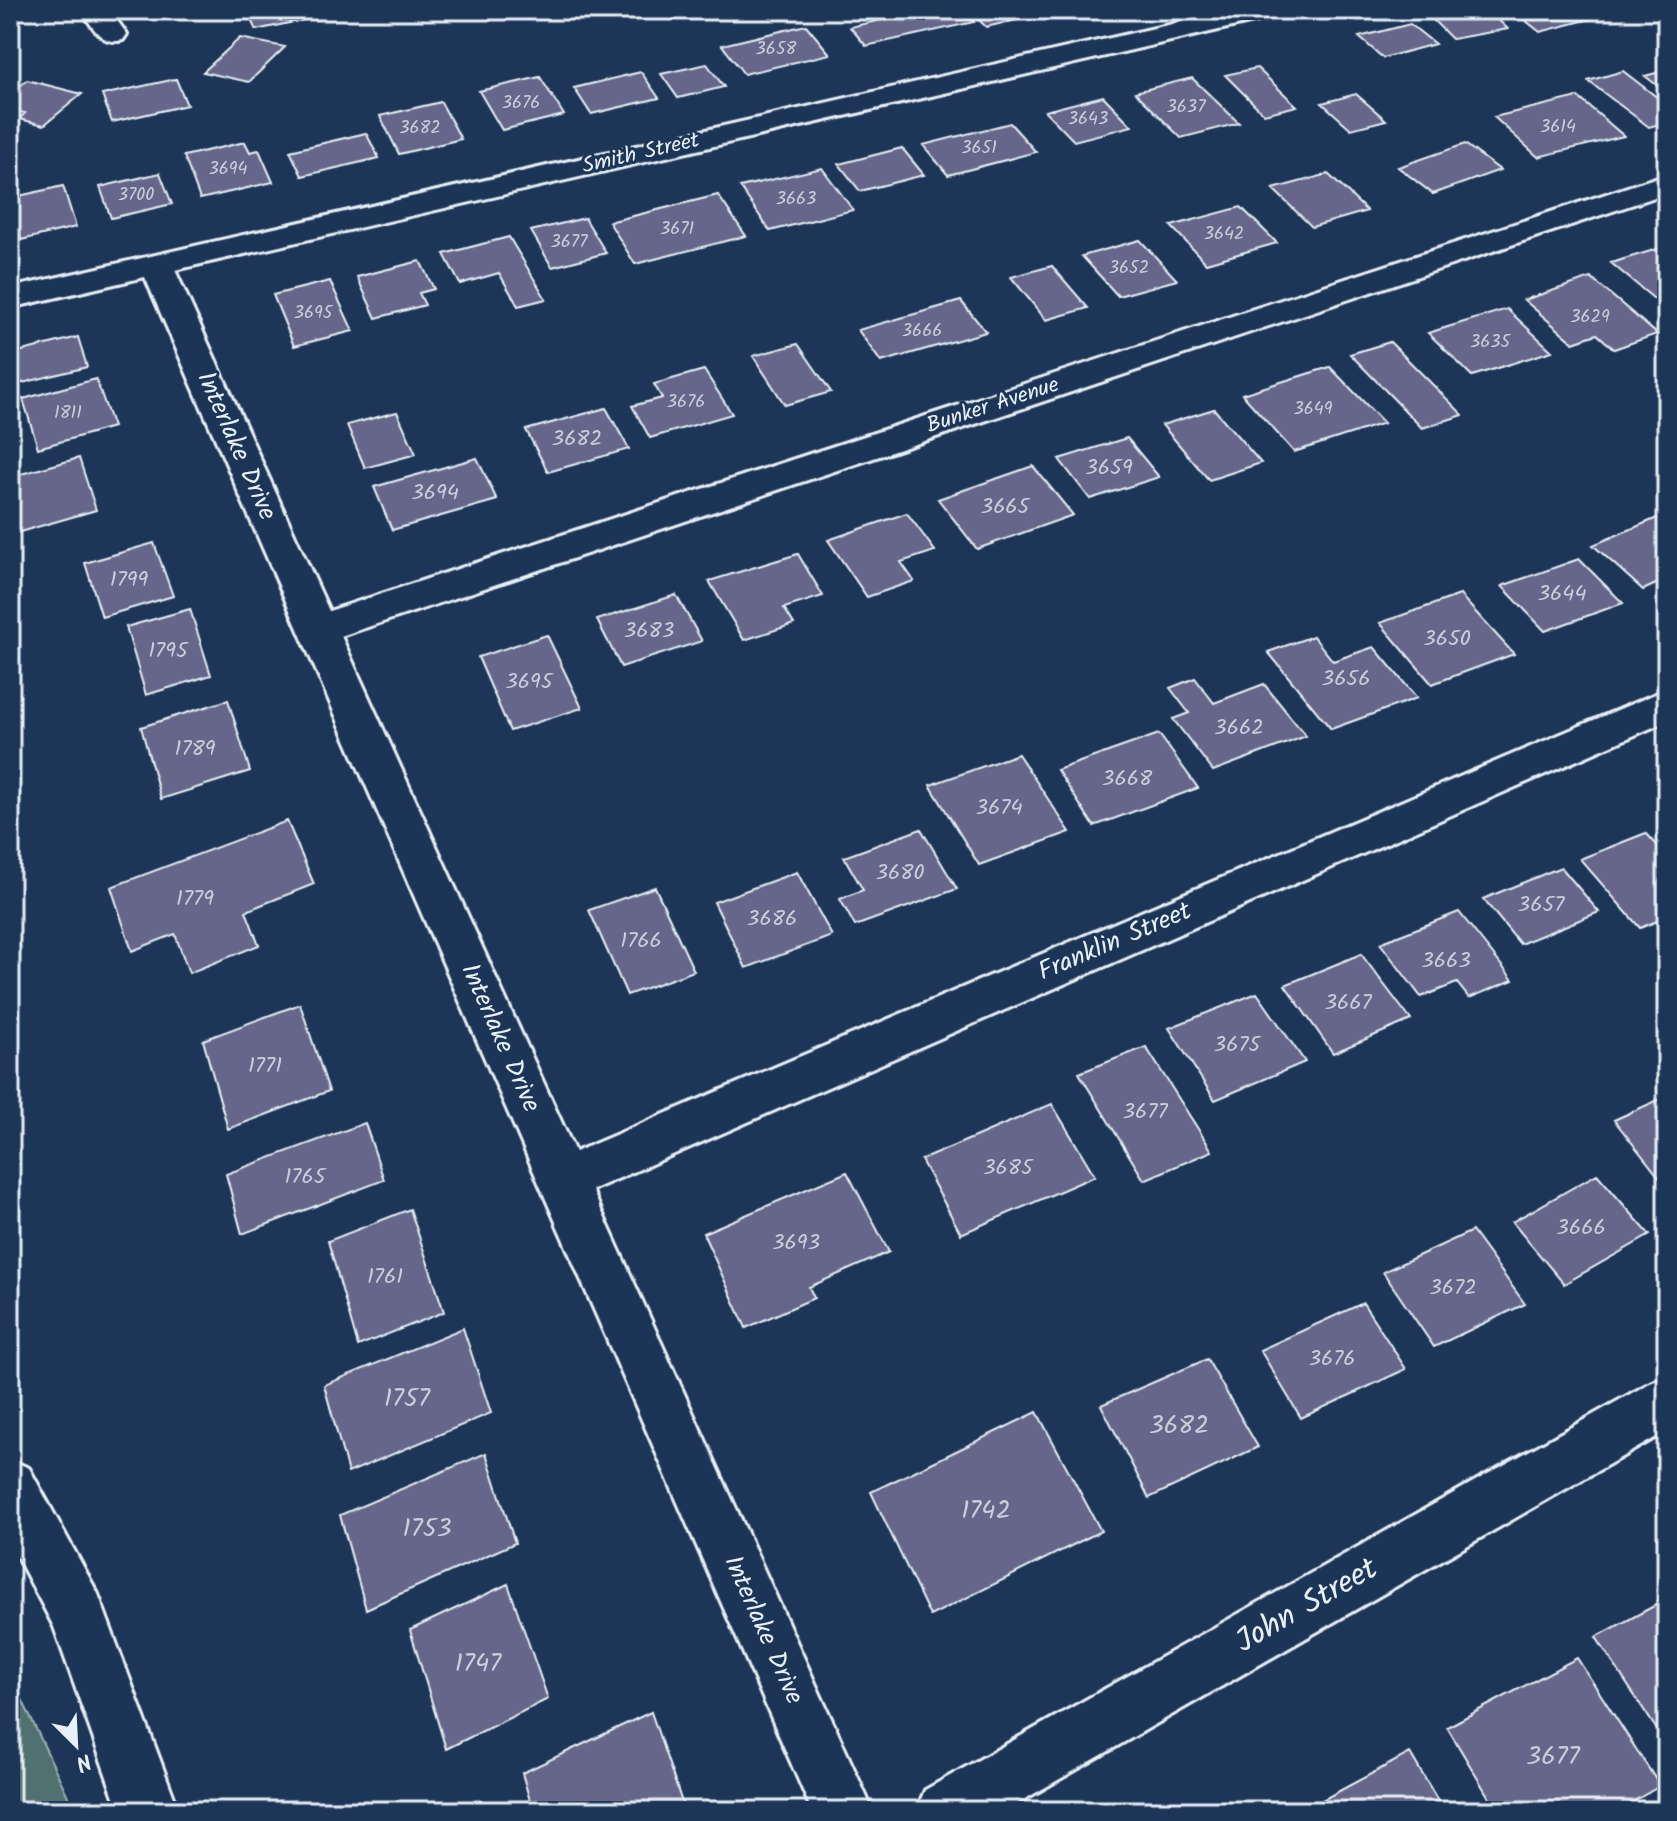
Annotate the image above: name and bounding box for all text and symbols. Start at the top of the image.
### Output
house number: 3658 [756,35,797,64]
house number: 3676 [502,89,540,118]
house number: 3637 [1167,93,1206,122]
house number: 3643 [1068,105,1108,134]
house number: 3614 [1540,113,1576,142]
house number: 3682 [399,114,441,143]
street label: Smith Street [579,123,704,184]
house number: 3651 [961,134,997,163]
house number: 3694 [209,155,248,184]
house number: 3700 [118,181,154,210]
house number: 3663 [776,185,816,214]
house number: 3671 [660,215,694,244]
house number: 3642 [1204,220,1244,249]
house number: 3677 [551,228,588,257]
house number: 3652 [1109,254,1149,283]
house number: 3695 [294,299,334,328]
house number: 3629 [1570,303,1610,332]
house number: 3666 [902,317,942,346]
house number: 3635 [1470,328,1511,357]
street label: Interlake Drive [184,365,288,528]
street label: Bunker Avenue [922,368,1064,444]
house number: 3676 [667,388,705,417]
house number: 3649 [1294,395,1333,424]
house number: 1811 [54,399,82,428]
house number: 3682 [552,422,602,457]
house number: 3659 [1085,451,1133,486]
house number: 3694 [411,476,459,511]
house number: 3665 [981,490,1031,525]
house number: 1799 [110,563,149,598]
house number: 3644 [1537,577,1587,612]
house number: 3683 [624,614,674,649]
house number: 3650 [1423,622,1471,657]
house number: 1795 [148,634,189,669]
house number: 3656 [1322,662,1370,697]
house number: 3695 [505,665,554,700]
house number: 3662 [1214,711,1264,746]
house number: 1789 [174,732,216,767]
house number: 3668 [1102,762,1153,797]
house number: 3674 [975,791,1023,826]
house number: 3680 [875,856,925,891]
house number: 1779 [176,882,214,917]
house number: 3657 [1518,888,1565,923]
street label: Franklin Street [1032,890,1199,993]
house number: 3686 [747,902,797,937]
house number: 1766 [620,924,662,959]
house number: 3663 [1421,944,1471,979]
street label: Interlake Drive [448,957,552,1120]
house number: 3667 [1324,986,1372,1021]
house number: 3675 [1214,1028,1262,1063]
house number: 1771 [248,1049,282,1084]
house number: 3677 [1122,1095,1168,1130]
house number: 3685 [983,1151,1034,1186]
house number: 1765 [284,1160,327,1195]
house number: 3666 [1556,1211,1606,1246]
house number: 3693 [772,1226,820,1261]
house number: 1761 [367,1260,403,1295]
house number: 3672 [1429,1271,1477,1306]
house number: 3676 [1308,1342,1356,1377]
house number: 1757 [384,1378,431,1420]
house number: 3682 [1149,1405,1209,1447]
house number: 1742 [961,1490,1011,1532]
house number: 1753 [403,1508,451,1550]
street label: John Street [1226,1544,1389,1668]
street label: Interlake Drive [711,1549,815,1712]
house number: 1747 [455,1643,502,1685]
north arrow [36,1705,116,1785]
house number: 3677 [1526,1736,1581,1778]
text: N [70,1742,97,1780]

